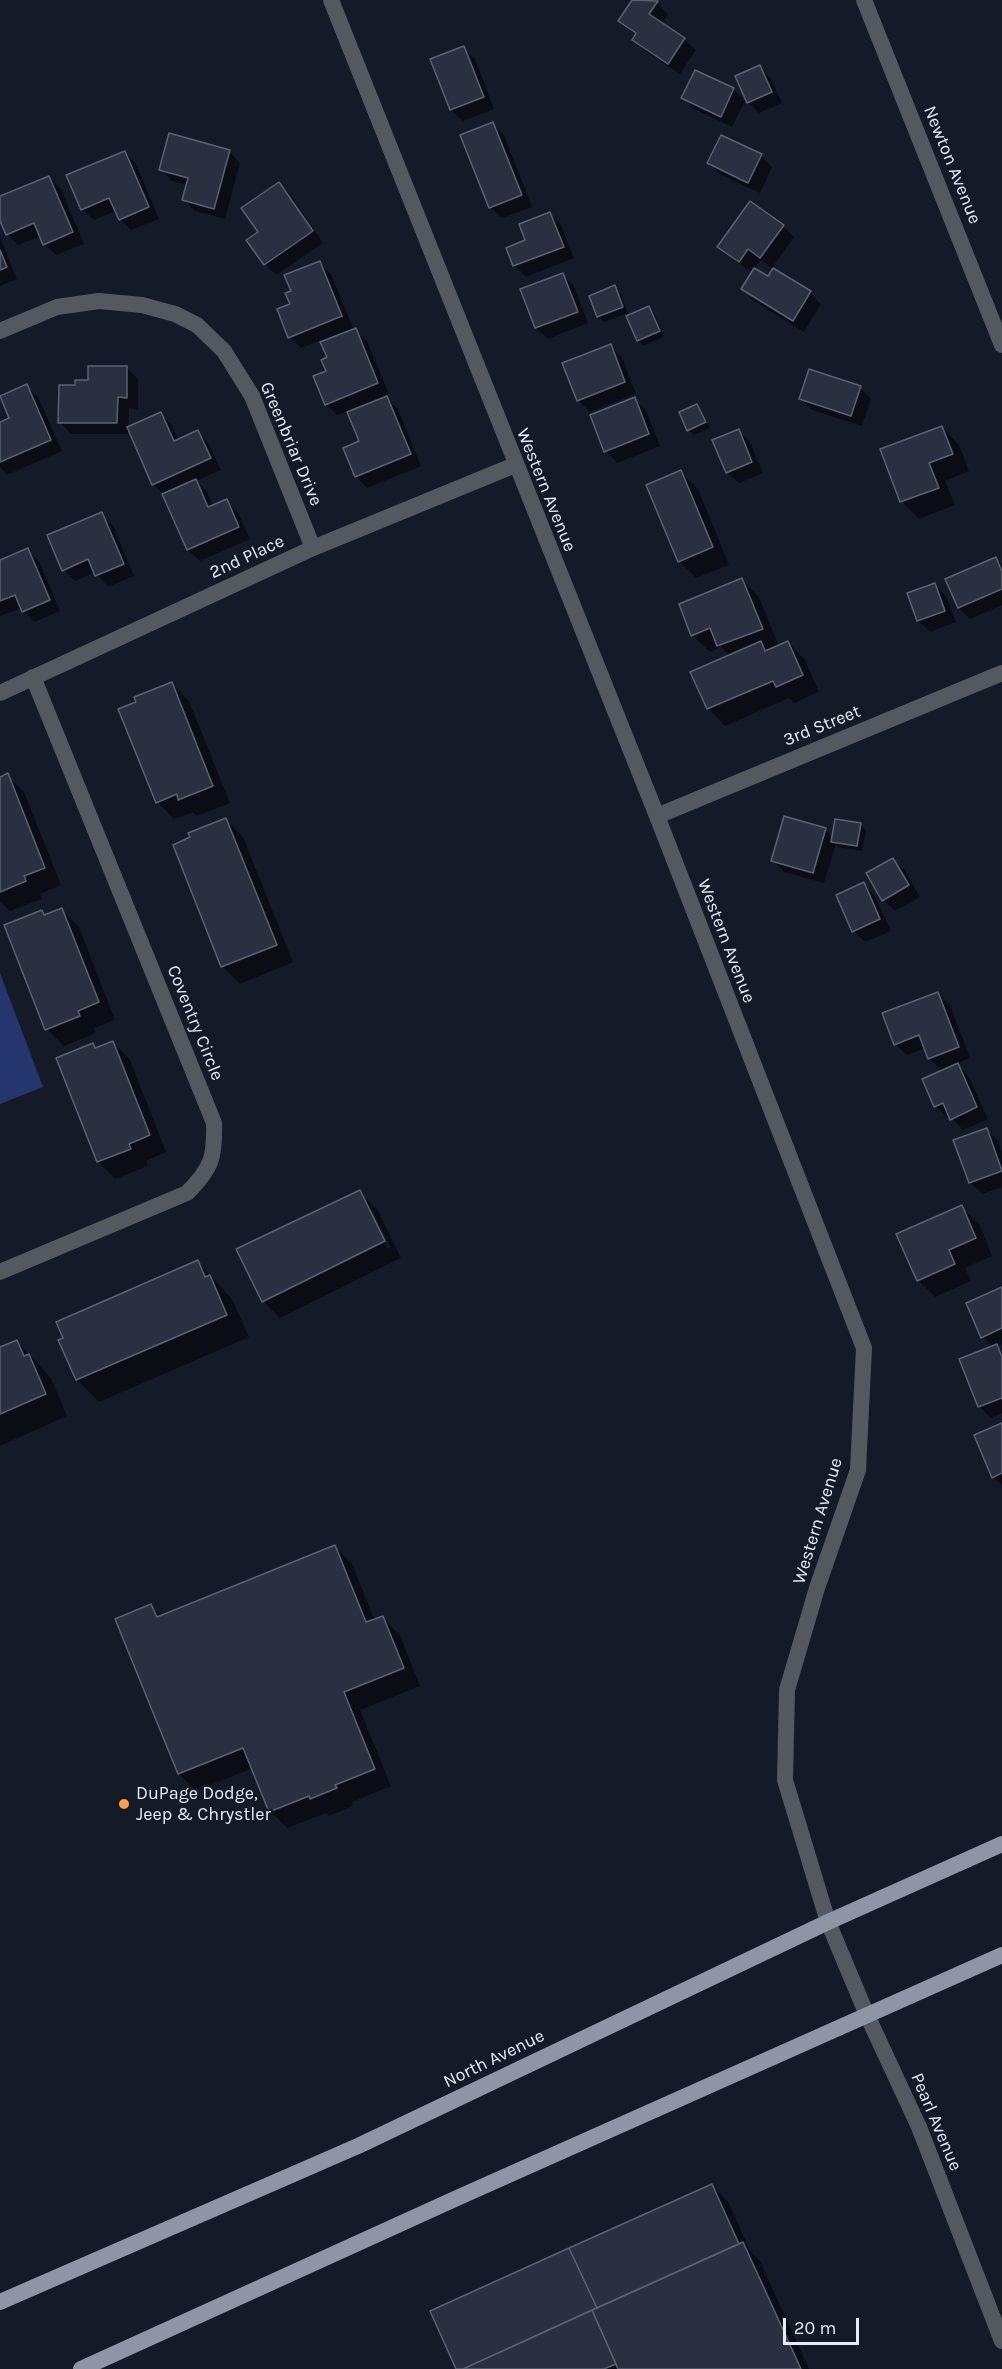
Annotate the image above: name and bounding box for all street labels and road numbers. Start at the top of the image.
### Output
street label: Newton Avenue [918,103,986,227]
street label: Greenbriar Drive [255,379,327,509]
street label: Western Avenue [511,425,581,555]
street label: 2nd Place [206,530,288,584]
street label: 3rd Street [780,701,864,751]
street label: Western Avenue [692,876,760,1006]
street label: Coventry Circle [162,962,228,1084]
street label: Western Avenue [789,1455,847,1587]
street label: North Avenue [440,2025,548,2093]
street label: Pearl Avenue [906,2070,966,2174]

